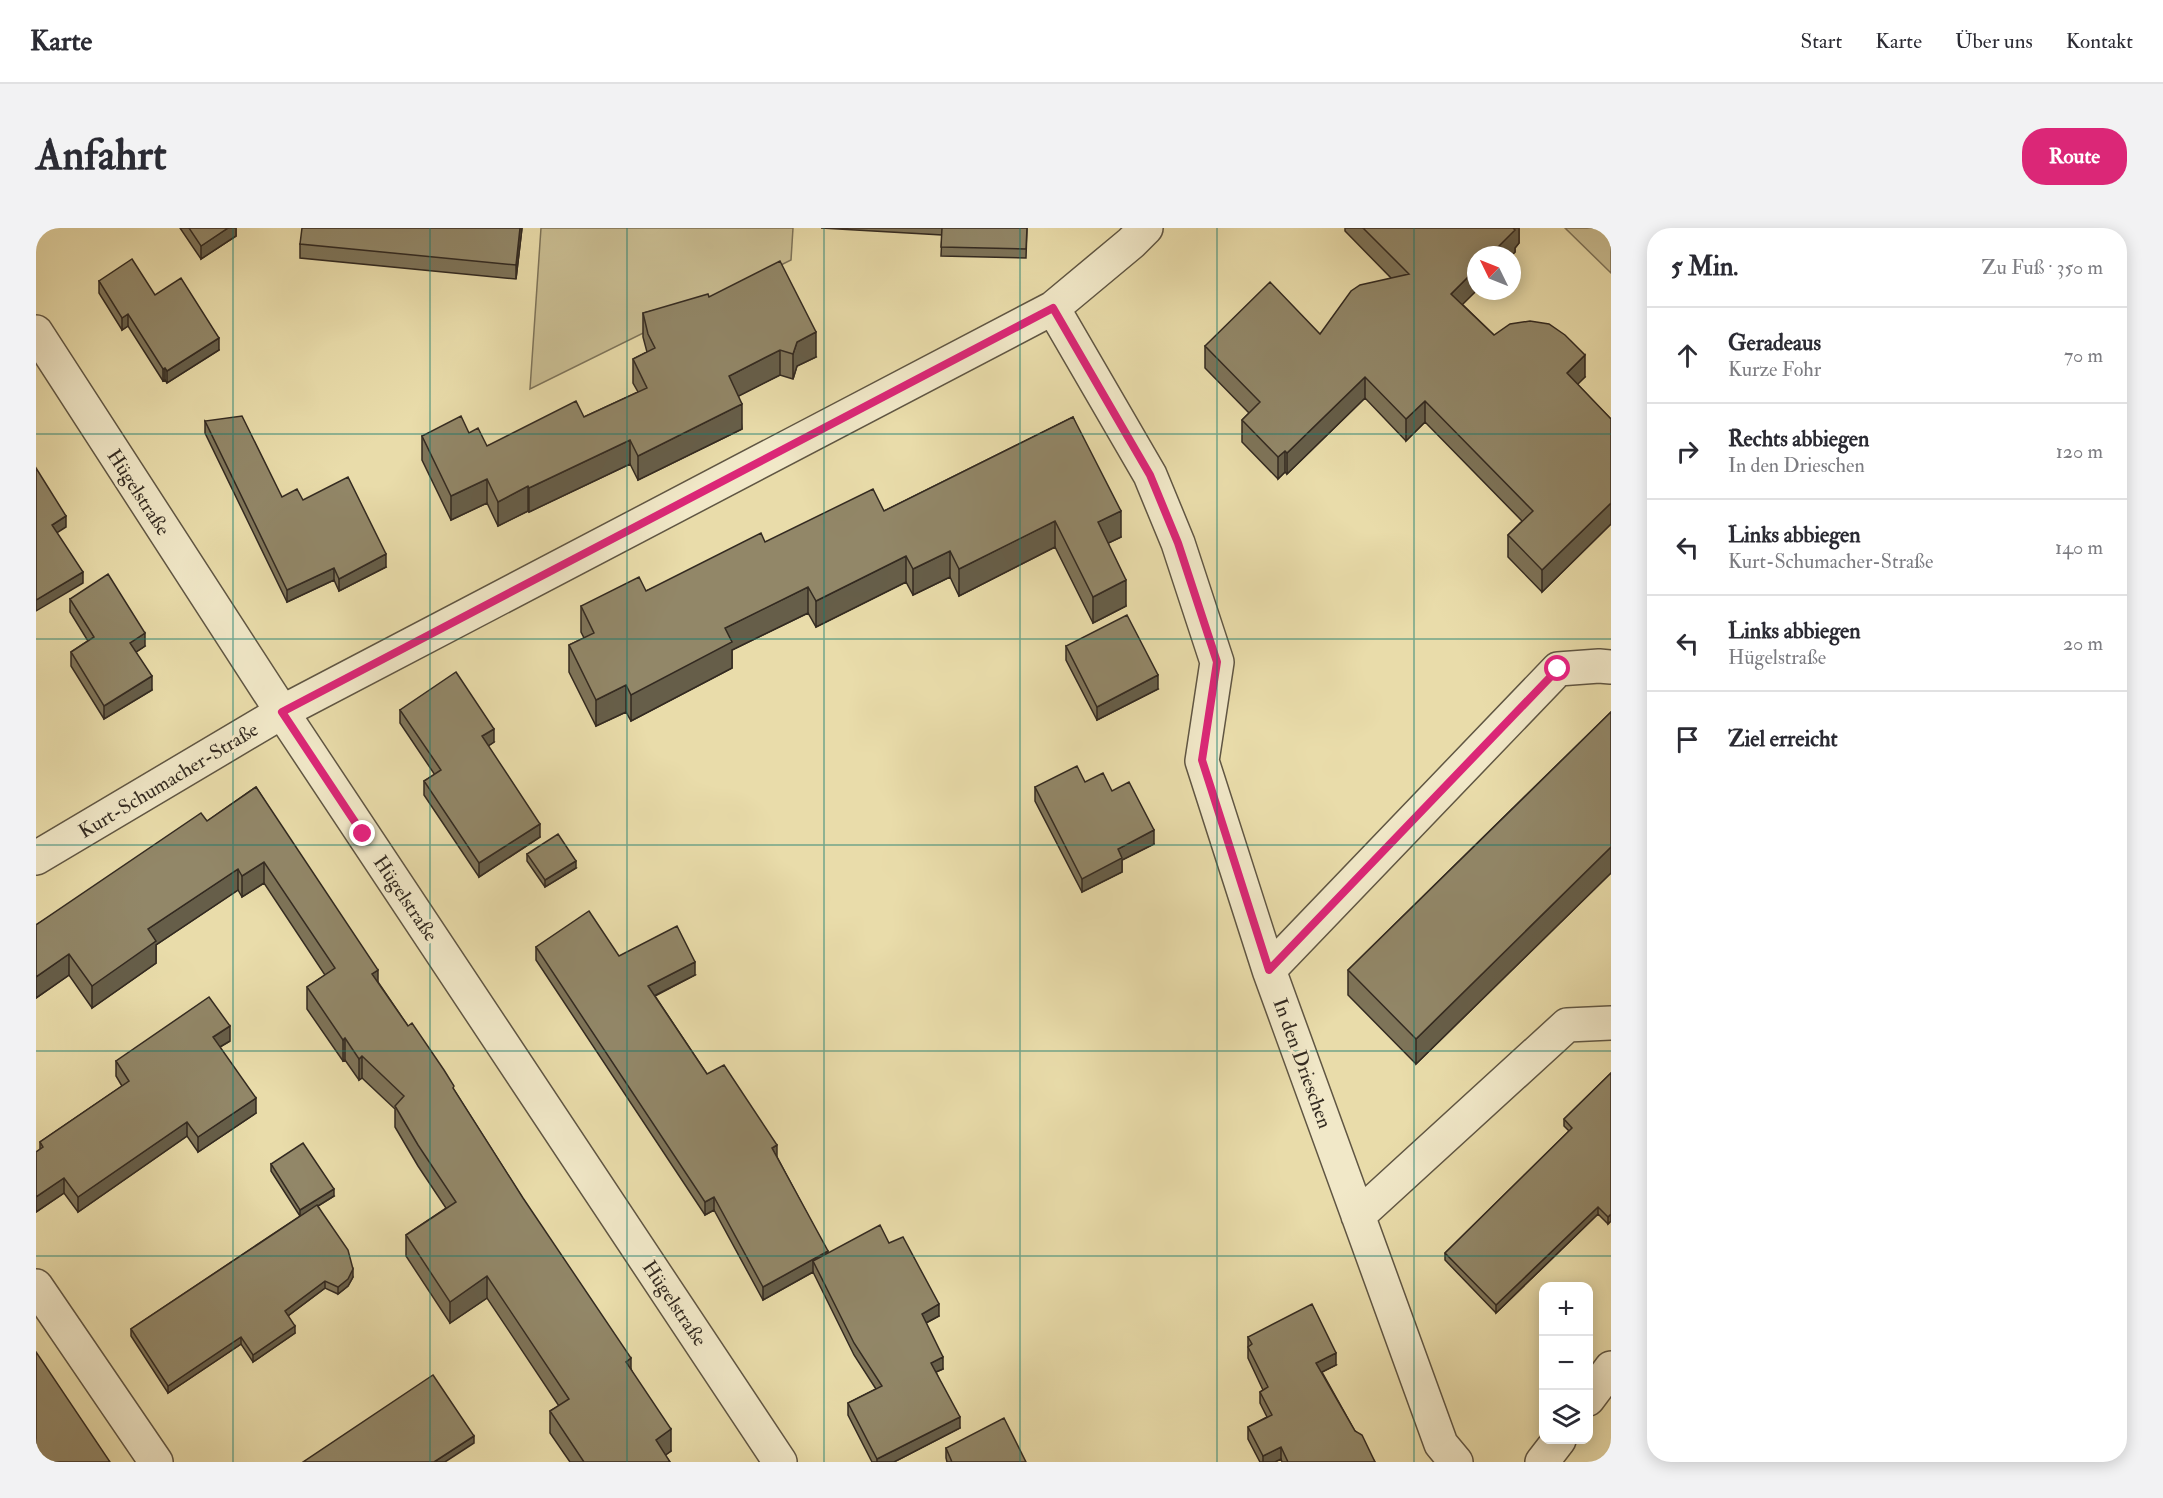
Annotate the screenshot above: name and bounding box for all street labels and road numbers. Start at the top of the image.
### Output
street label: Hügelstraße [101,444,176,540]
street label: Kurt-Schumacher-Straße [74,717,263,844]
street label: Hügelstraße [368,851,443,946]
street label: In den Drieschen [1267,995,1338,1132]
street label: Hügelstraße [637,1256,712,1351]

